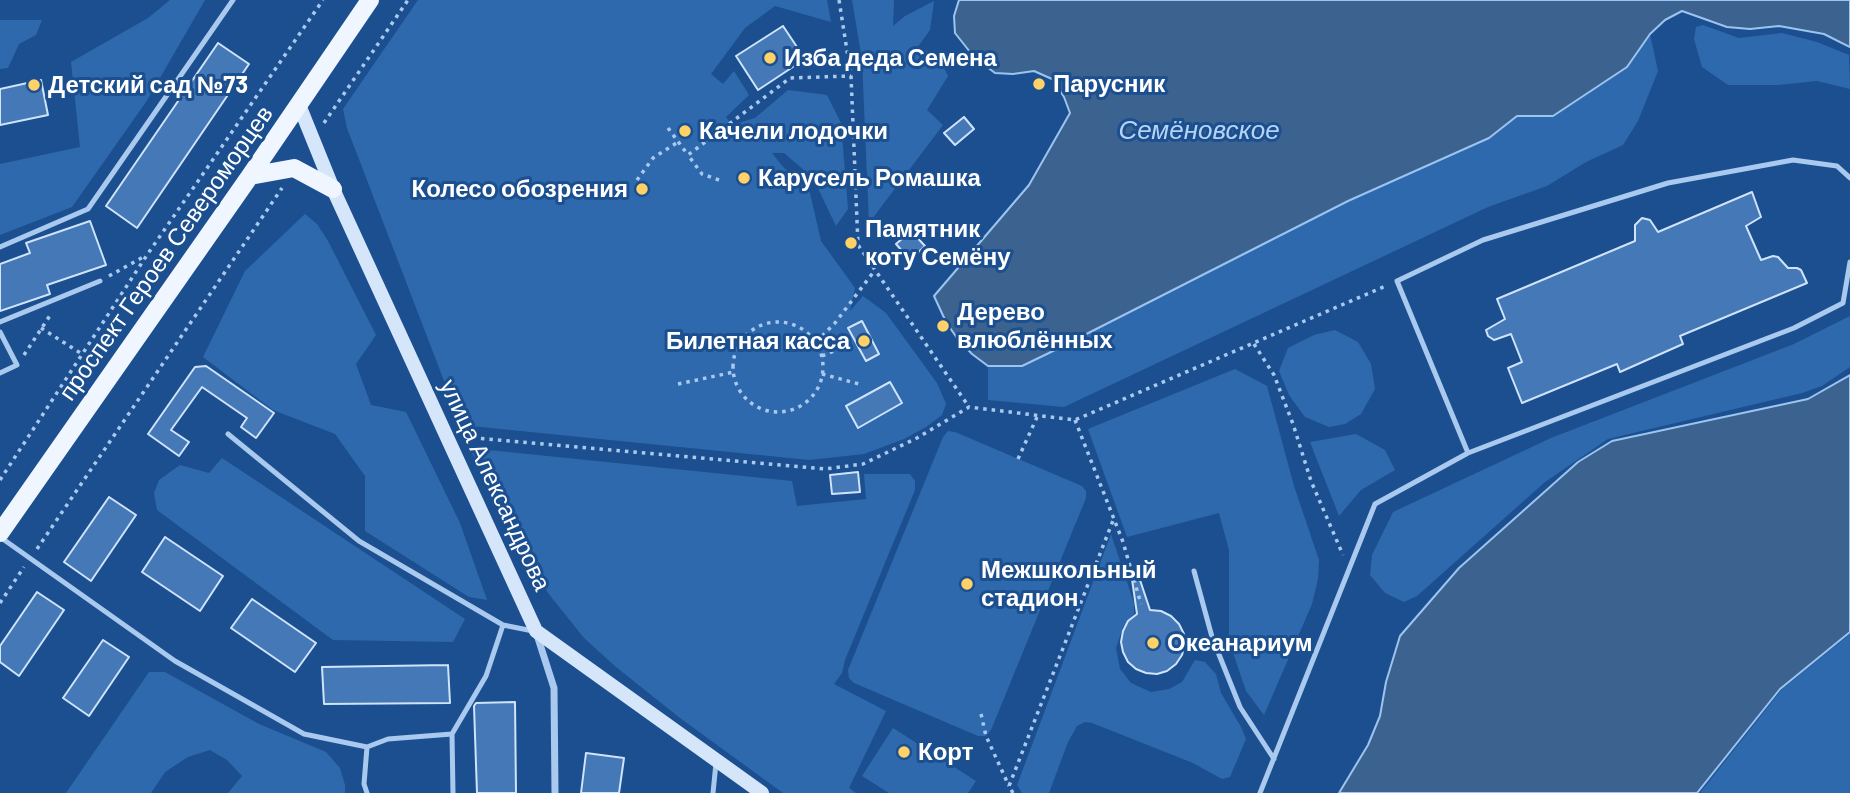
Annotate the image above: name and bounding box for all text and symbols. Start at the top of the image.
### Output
place label: Изба деда Семена [784,44,997,72]
marker: Изба деда Семена [762,50,778,66]
place label: Парусник [1053,70,1165,98]
place label: Детский сад №73 [48,71,248,99]
marker: Парусник [1031,76,1047,92]
marker: Детский сад №73 [26,77,42,93]
street label: проспект Героев Североморцев [53,100,279,406]
water label: Семёновское [1118,114,1280,146]
place label: Качели лодочки [699,117,888,145]
marker: Качели лодочки [677,123,693,139]
place label: Карусель Ромашка [758,164,981,192]
marker: Карусель Ромашка [736,170,752,186]
place label: Колесо обозрения [412,175,628,203]
marker: Колесо обозрения [634,181,650,197]
place label: Памятник коту Семёну [865,215,1011,271]
marker: Памятник коту Семёну [843,235,859,251]
place label: Дерево влюблённых [957,298,1113,354]
marker: Дерево влюблённых [935,318,951,334]
place label: Билетная касса [666,327,850,355]
marker: Билетная касса [856,333,872,349]
street label: улица Александрова [433,375,557,595]
place label: Межшкольный стадион [981,556,1157,612]
marker: Межшкольный стадион [959,576,975,592]
place label: Океанариум [1167,629,1312,657]
marker: Океанариум [1145,635,1161,651]
place label: Корт [918,738,973,766]
marker: Корт [896,744,912,760]

